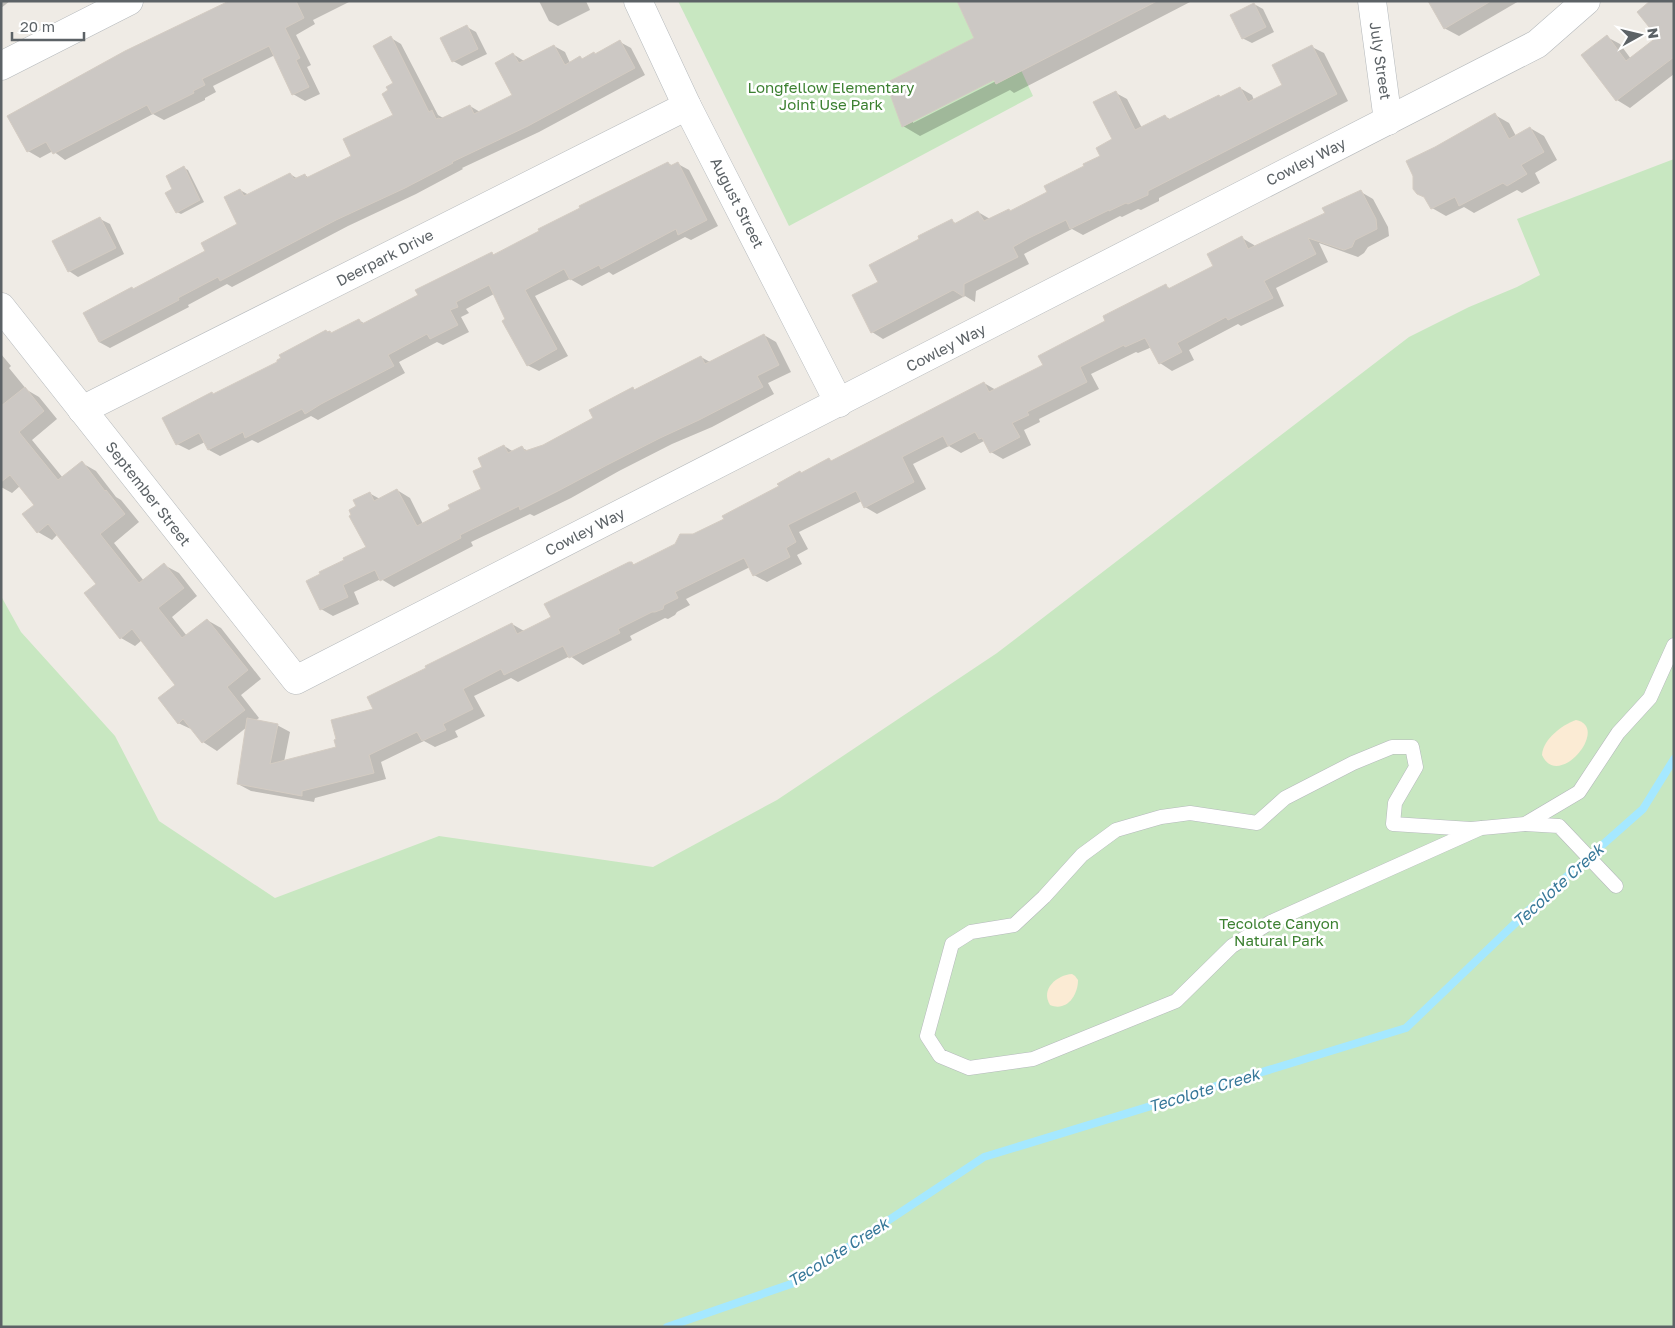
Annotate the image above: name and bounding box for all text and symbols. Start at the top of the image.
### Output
scale bar [12,10,85,42]
north arrow [1615,10,1665,60]
text: 20 m [20,17,55,35]
street label: July Street [1367,21,1395,101]
text: N [1644,27,1663,40]
park label: Longfellow Elementary Joint Use Park [748,78,915,113]
street label: Cowley Way [1263,133,1349,189]
street label: August Street [707,154,768,251]
street label: Deerpark Drive [333,225,436,289]
street label: Cowley Way [903,319,989,375]
street label: September Street [102,438,195,549]
street label: Cowley Way [542,503,628,559]
water label: Tecolote Creek [1509,838,1609,931]
park label: Tecolote Canyon Natural Park [1219,914,1339,949]
water label: Tecolote Creek [1146,1063,1264,1116]
water label: Tecolote Creek [784,1212,894,1291]

